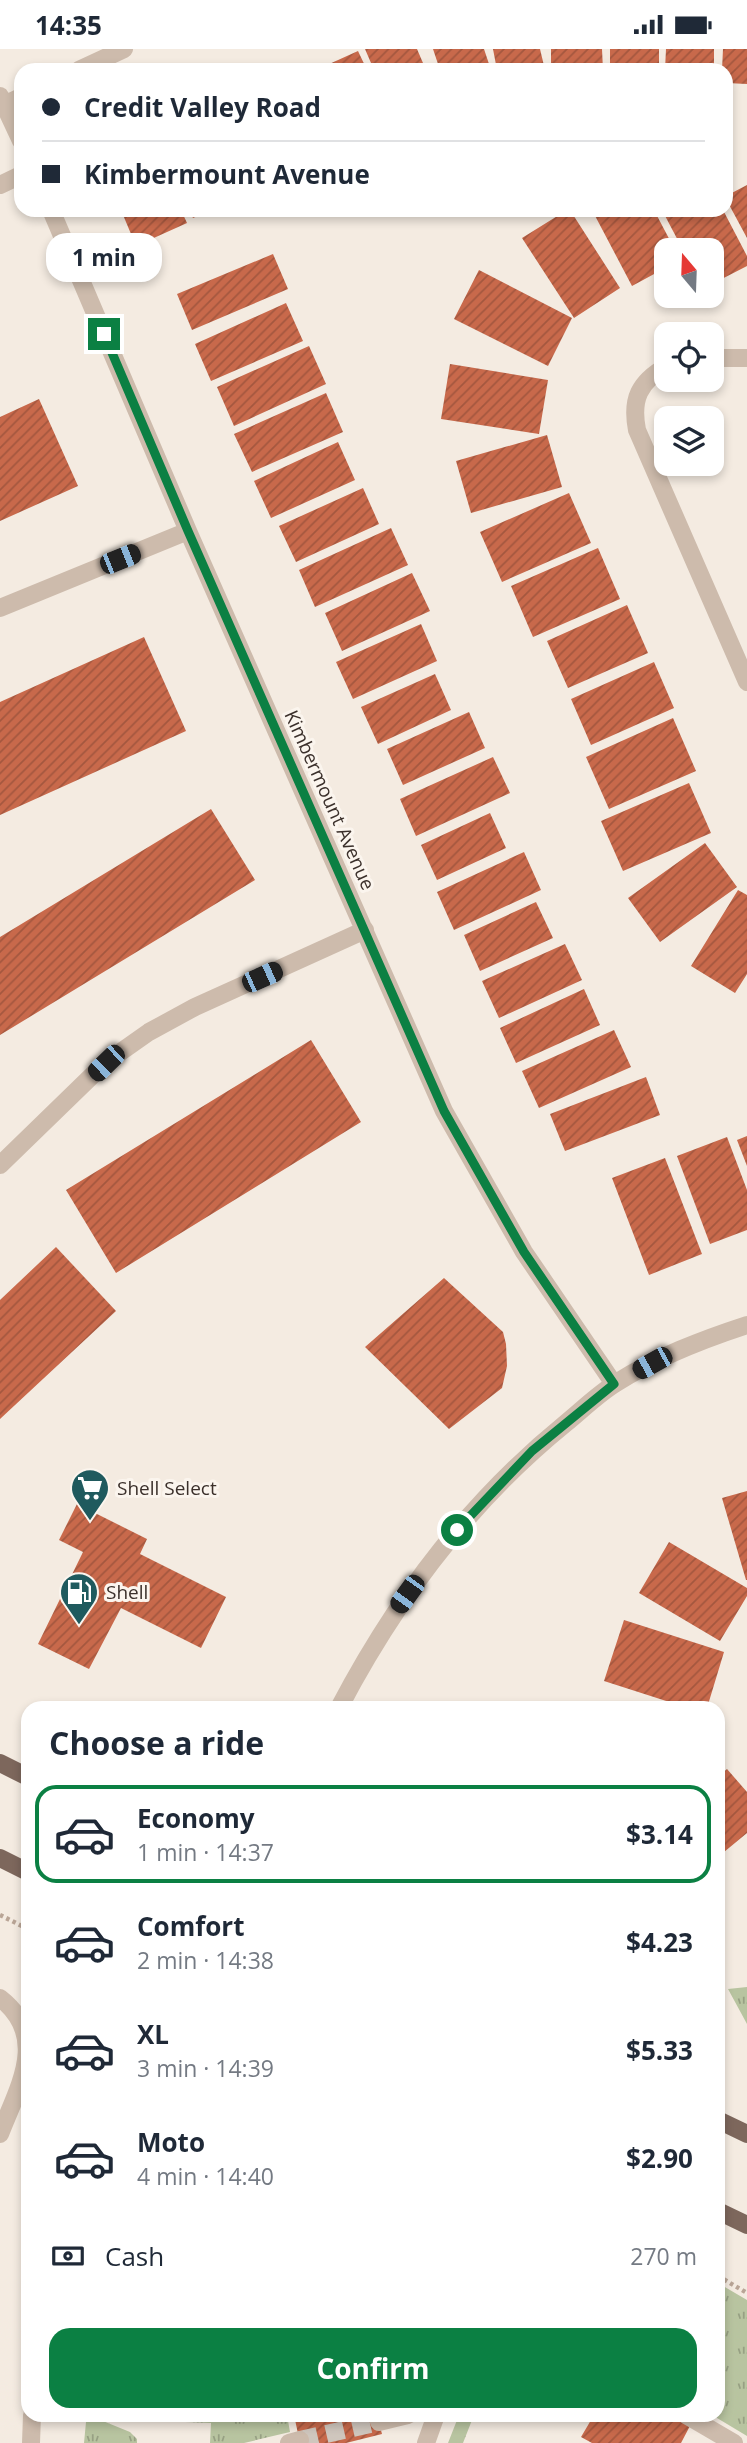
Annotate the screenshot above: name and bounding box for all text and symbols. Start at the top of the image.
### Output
text: 14:35 [35,7,102,43]
text: Credit Valley Road [84,89,321,125]
text: Kimbermount Avenue [84,156,370,192]
callout: 1 min [46,233,162,281]
north arrow [654,238,724,308]
map controls [654,238,724,476]
text: 1 min [72,241,136,273]
route end [88,318,120,350]
button: locate [654,322,724,392]
button: layers [654,406,724,476]
car [97,541,144,577]
street label: Kimbermount Avenue [279,706,381,894]
car [239,959,286,995]
car [84,1041,129,1085]
car [629,1344,676,1382]
supermarket icon: Shell Select [69,1467,111,1522]
place label: Shell Select [117,1475,217,1501]
route start [441,1514,473,1546]
fuel station icon: Shell [58,1571,100,1626]
car [387,1571,428,1617]
place label: Shell [106,1579,148,1605]
text: Choose a ride [49,1721,264,1764]
text: Economy [137,1800,255,1836]
icon: car [53,1803,116,1866]
text: $3.14 [626,1816,693,1852]
text: 1 min · 14:37 [137,1836,274,1868]
text: Comfort [137,1908,244,1944]
icon: car [53,1911,116,1974]
text: $4.23 [626,1924,693,1960]
text: 2 min · 14:38 [137,1944,274,1976]
text: XL [137,2016,169,2052]
icon: car [53,2019,116,2082]
text: $5.33 [626,2032,693,2068]
text: 3 min · 14:39 [137,2052,274,2084]
text: Moto [137,2124,205,2160]
icon: car [53,2127,116,2190]
text: $2.90 [626,2140,693,2176]
text: 4 min · 14:40 [137,2160,274,2192]
icon: cash [49,2237,87,2275]
text: Cash [105,2238,164,2274]
text: 270 m [630,2240,697,2272]
button: Confirm [49,2328,697,2408]

